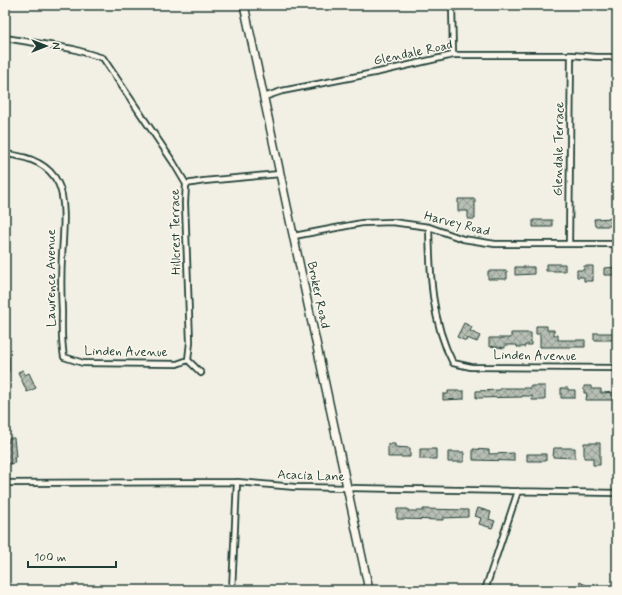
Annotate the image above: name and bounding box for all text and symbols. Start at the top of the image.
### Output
north arrow [26,26,66,66]
street label: Glendale Road [372,36,454,70]
text: N [48,42,62,50]
street label: Glendale Terrace [550,102,568,196]
street label: Hillcrest Terrace [167,189,185,275]
street label: Harvey Road [422,208,492,240]
street label: Lawrence Avenue [43,229,60,327]
street label: Broker Road [303,260,333,330]
street label: Linden Avenue [84,343,168,361]
street label: Linden Avenue [493,347,577,365]
street label: Acacia Lane [277,466,345,486]
scale bar [28,543,116,569]
text: 100 m [34,550,66,566]

